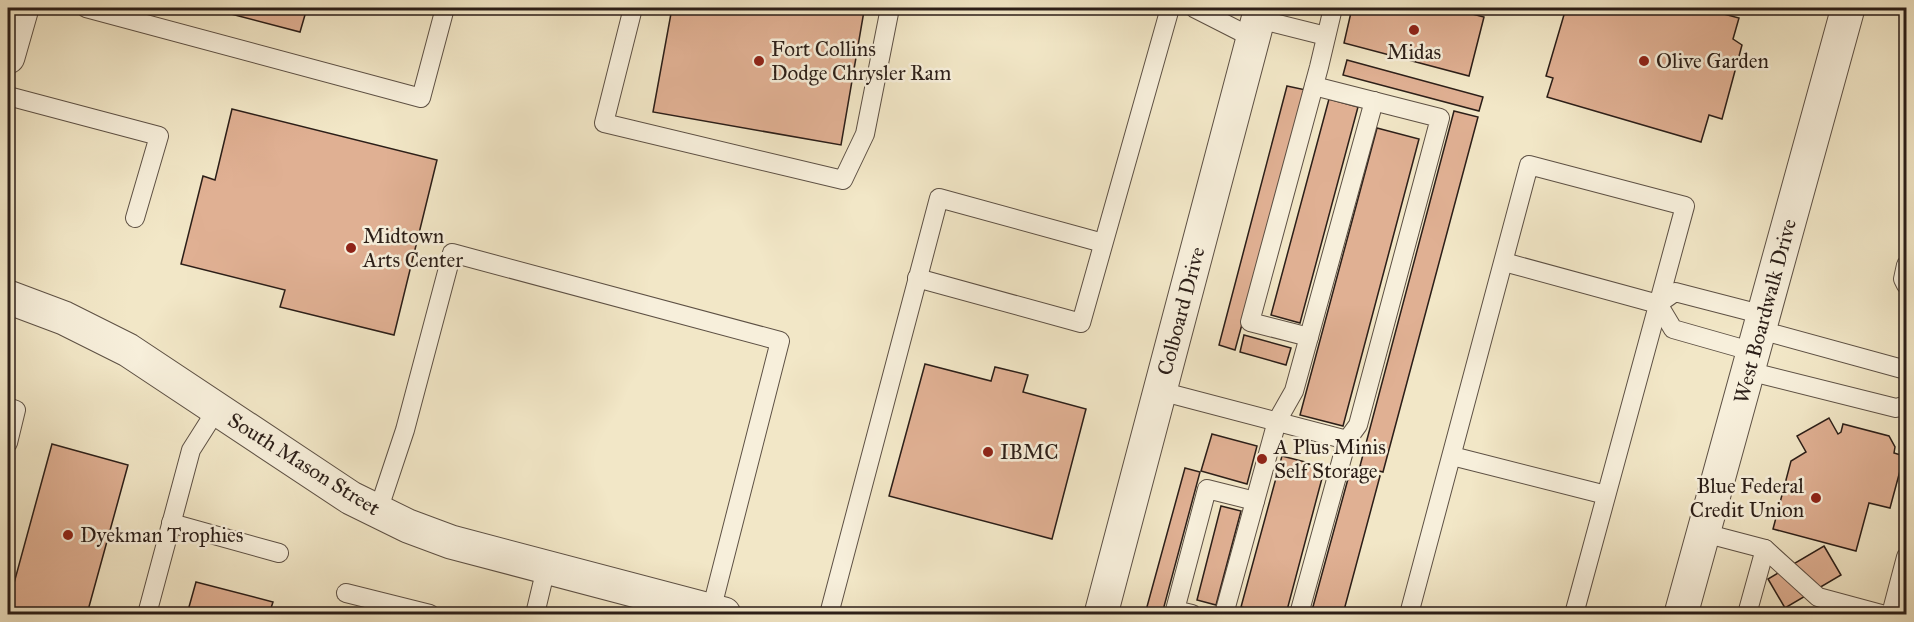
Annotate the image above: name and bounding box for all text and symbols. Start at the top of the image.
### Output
marker: Midas [1407,23,1421,37]
place label: Fort Collins Dodge Chrysler Ram [771,36,952,86]
place label: Midas [1387,39,1441,65]
place label: Olive Garden [1656,48,1769,74]
marker: Fort Collins Dodge Chrysler Ram [752,54,766,68]
marker: Olive Garden [1637,54,1651,68]
street label: West Boardwalk Drive [1728,216,1802,406]
place label: Midtown Arts Center [362,223,463,273]
marker: Midtown Arts Center [344,241,358,255]
street label: Colboard Drive [1151,244,1211,378]
street label: South Mason Street [223,407,385,522]
place label: A Plus Minis Self Storage [1273,434,1386,484]
place label: IBMC [1000,439,1058,465]
marker: IBMC [981,445,995,459]
marker: A Plus Minis Self Storage [1255,452,1269,466]
place label: Blue Federal Credit Union [1690,473,1804,523]
marker: Blue Federal Credit Union [1809,491,1823,505]
place label: Dyekman Trophies [80,522,244,548]
marker: Dyekman Trophies [61,528,75,542]

